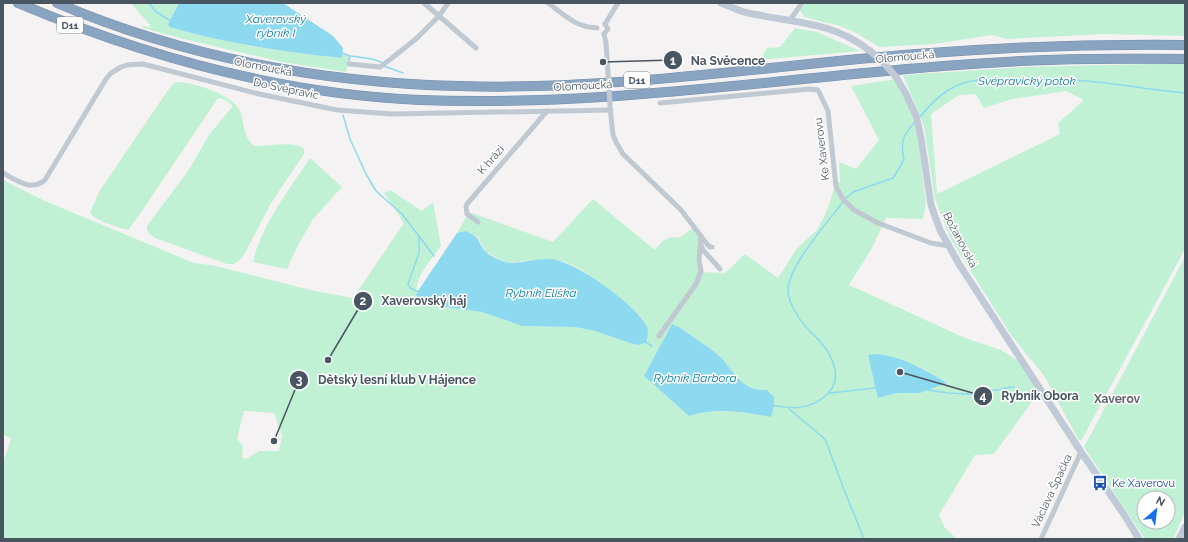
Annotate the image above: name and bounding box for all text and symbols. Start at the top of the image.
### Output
water label: Xaverovský rybník I [245,12,307,40]
road number: D11 [57,17,83,33]
callout: Na Svěcence [663,48,773,72]
street label: Olomoucká [875,48,935,66]
text: 1 [670,54,676,68]
text: Na Svěcence [691,54,765,68]
street label: Olomoucká [233,55,293,79]
road number: D11 [624,72,650,88]
water label: Svépravický potok [977,74,1077,88]
street label: Do Svépravic [252,76,320,102]
street label: Olomoucká [553,78,613,94]
street label: Ke Xaverovu [812,117,832,181]
street label: K hrázi [475,143,507,177]
street label: Božanovská [940,210,980,270]
water label: Rybník Eliška [505,286,577,300]
callout: Xaverovský háj [353,289,474,313]
text: 2 [360,294,367,308]
text: Xaverovský háj [381,294,467,308]
callout: Dětský lesní klub V Hájence [289,368,484,392]
water label: Rybník Barbora [653,371,737,385]
text: 3 [296,373,303,387]
text: Dětský lesní klub V Hájence [318,373,476,387]
callout: Rybník Obora [973,384,1087,408]
text: 4 [980,389,987,403]
text: Rybník Obora [1001,389,1079,403]
district label: Xaverov [1093,392,1140,406]
street label: Václava Špačka [1028,452,1075,530]
bus stop icon: Ke Xaverovu [1091,474,1109,492]
place label: Ke Xaverovu [1112,477,1175,490]
north arrow [1136,490,1176,530]
text: N [1154,494,1167,509]

